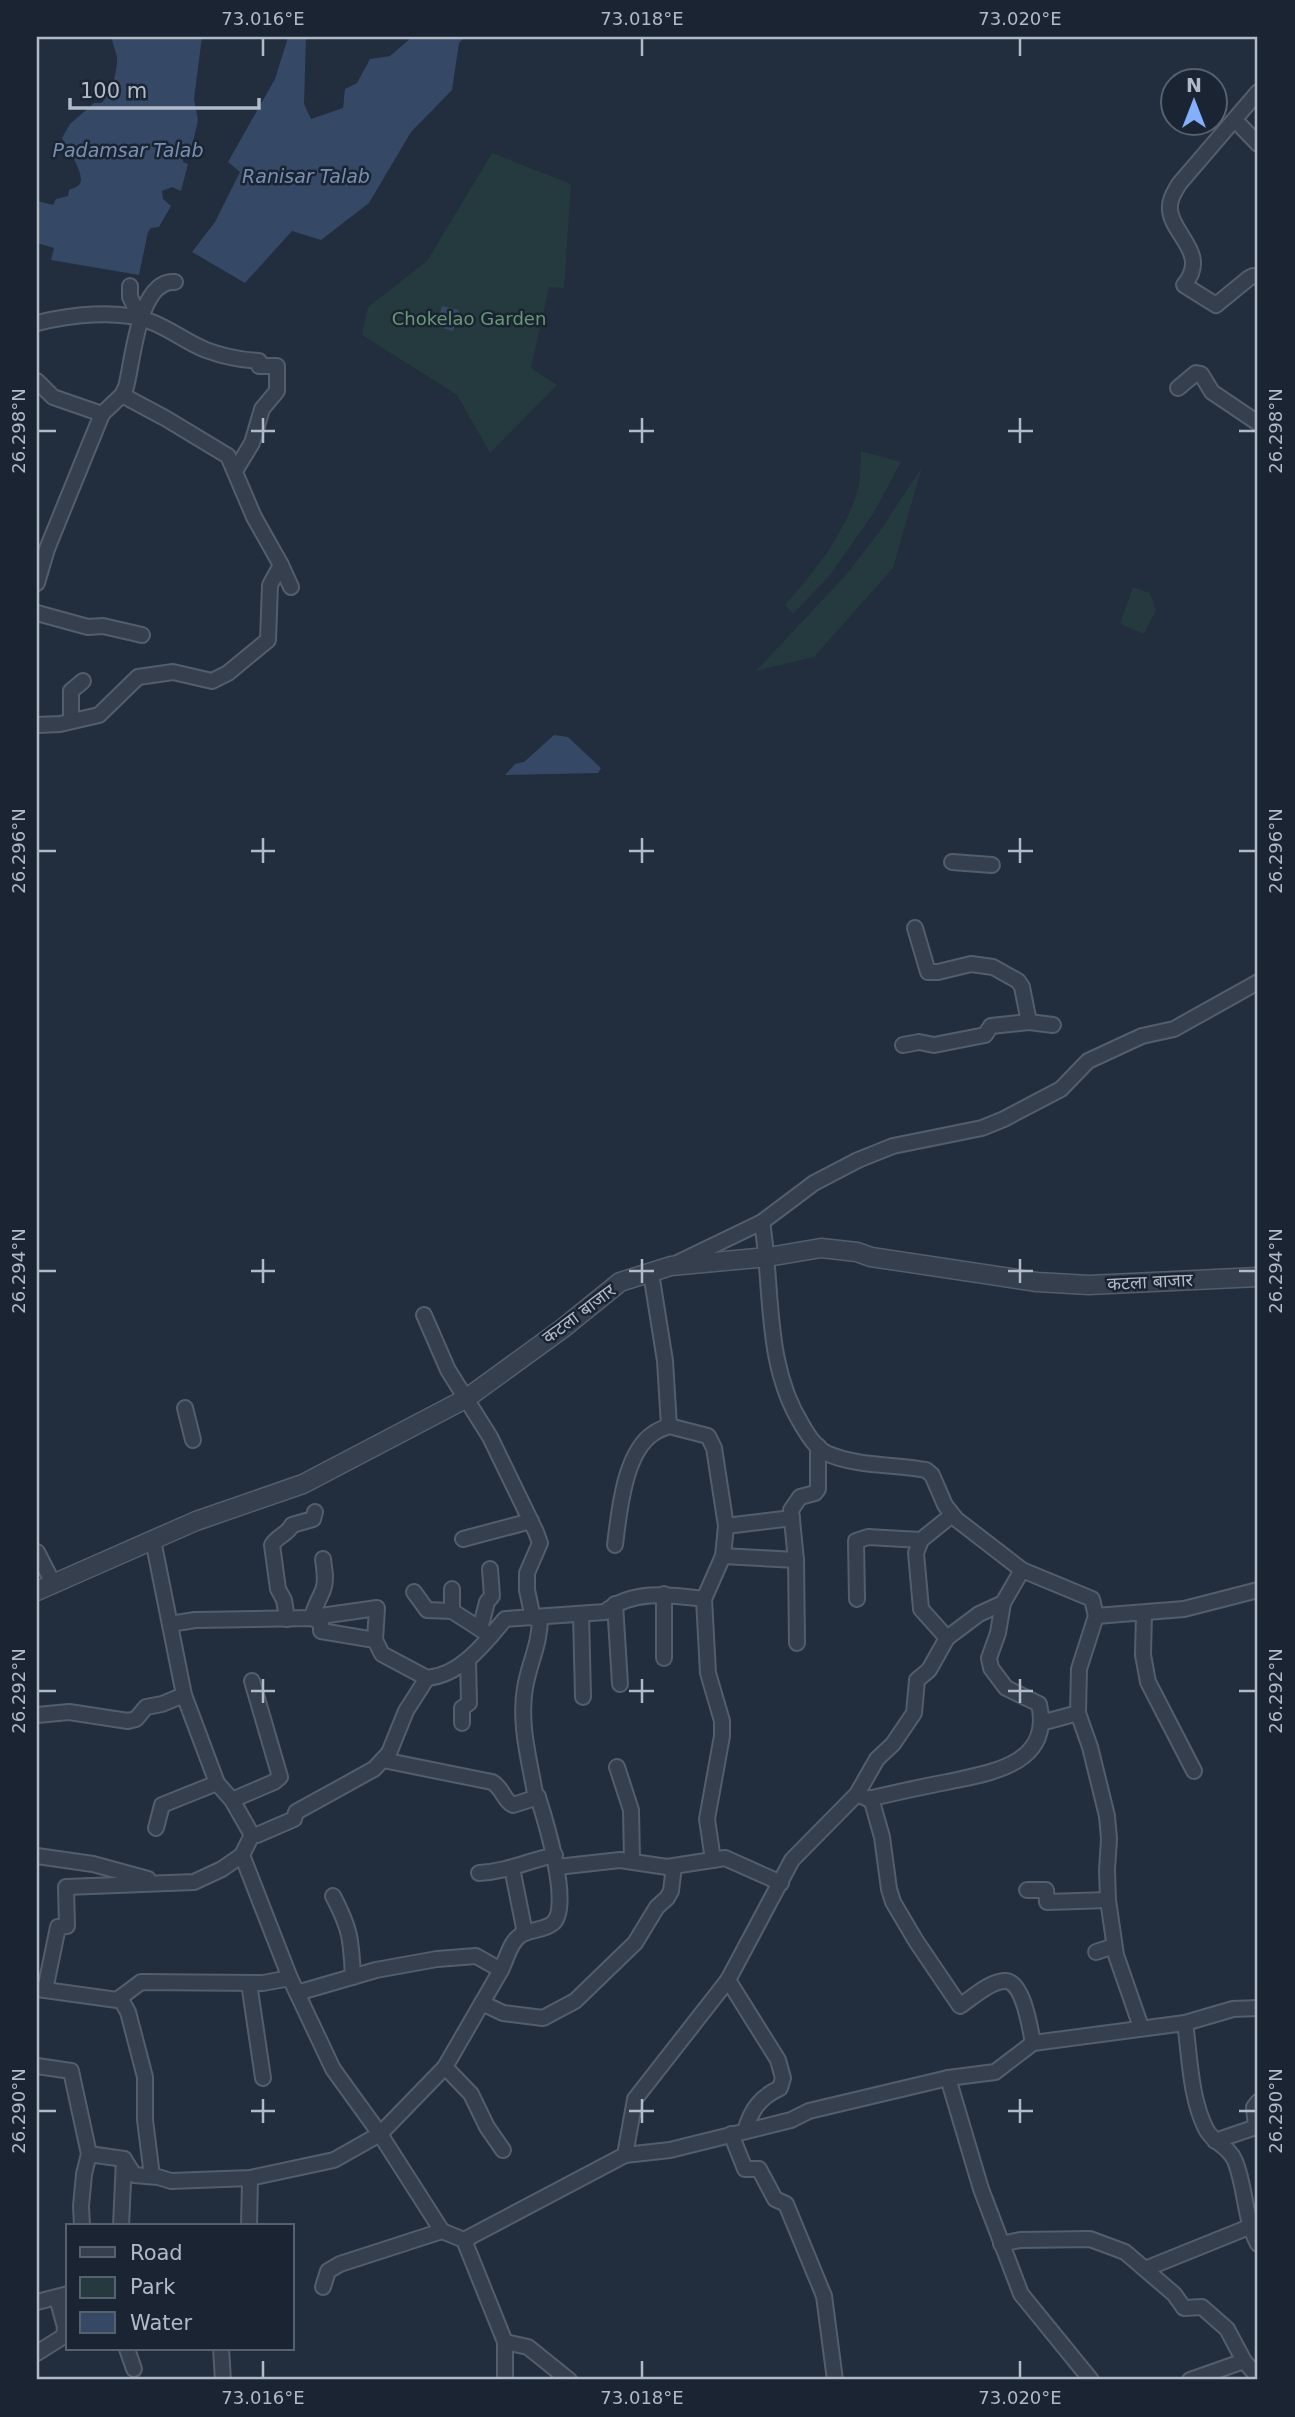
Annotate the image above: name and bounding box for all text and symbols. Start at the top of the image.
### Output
text: 73.016°E [221,8,305,29]
text: 73.018°E [600,8,684,29]
text: 73.020°E [978,8,1062,29]
scale bar [70,66,259,110]
north arrow [1158,66,1228,136]
text: N [1186,74,1202,96]
text: 100 m [80,79,147,103]
water label: Padamsar Talab [53,139,203,161]
water label: Ranisar Talab [242,165,370,187]
park label: Chokelao Garden [392,308,546,329]
text: 26.298°N [8,388,29,474]
text: 26.298°N [1265,388,1286,474]
text: 26.296°N [8,808,29,894]
text: 26.296°N [1265,808,1286,894]
text: 26.294°N [8,1228,29,1314]
text: 26.294°N [1265,1228,1286,1314]
street label: कटला बाजार [1107,1269,1194,1294]
street label: कटला बाजार [538,1279,620,1348]
text: 26.292°N [8,1648,29,1734]
text: 26.292°N [1265,1648,1286,1734]
text: 26.290°N [8,2068,29,2154]
text: 26.290°N [1265,2068,1286,2154]
legend [66,2224,294,2350]
text: Road [130,2241,183,2265]
text: Park [130,2275,176,2299]
text: Water [130,2311,192,2335]
text: 73.016°E [221,2387,305,2408]
text: 73.018°E [600,2387,684,2408]
text: 73.020°E [978,2387,1062,2408]

